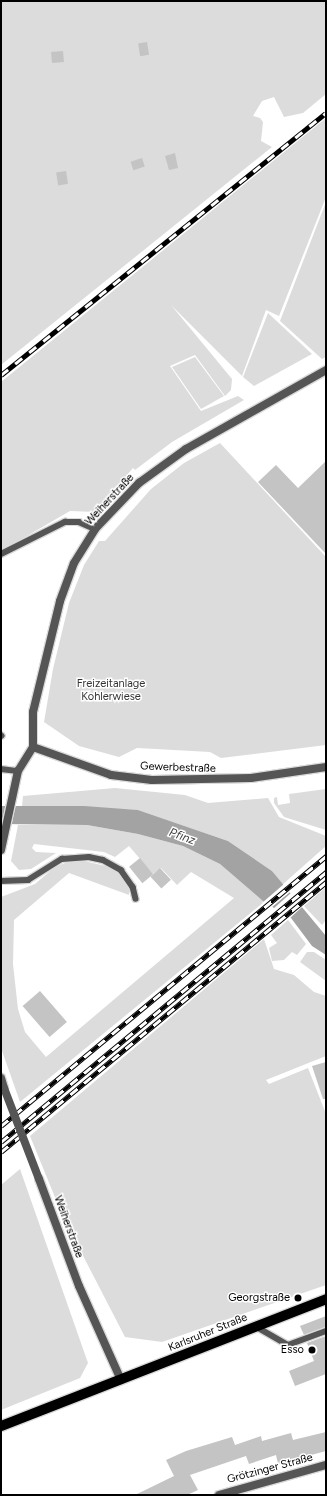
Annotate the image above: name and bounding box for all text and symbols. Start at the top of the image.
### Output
street label: Weiherstraße [83,472,137,528]
park label: Freizeitanlage Kohlerwiese [77,678,145,704]
street label: Gewerbestraße [140,760,216,776]
water label: Pfinz [167,826,197,848]
street label: Weiherstraße [51,1194,85,1260]
place label: Georgstraße [228,1291,290,1305]
marker: Georgstraße [293,1293,303,1303]
street label: Karlsruher Straße [166,1311,250,1355]
place label: Esso [281,1343,304,1357]
marker: Esso [307,1345,317,1355]
street label: Grötzinger Straße [226,1451,314,1487]

